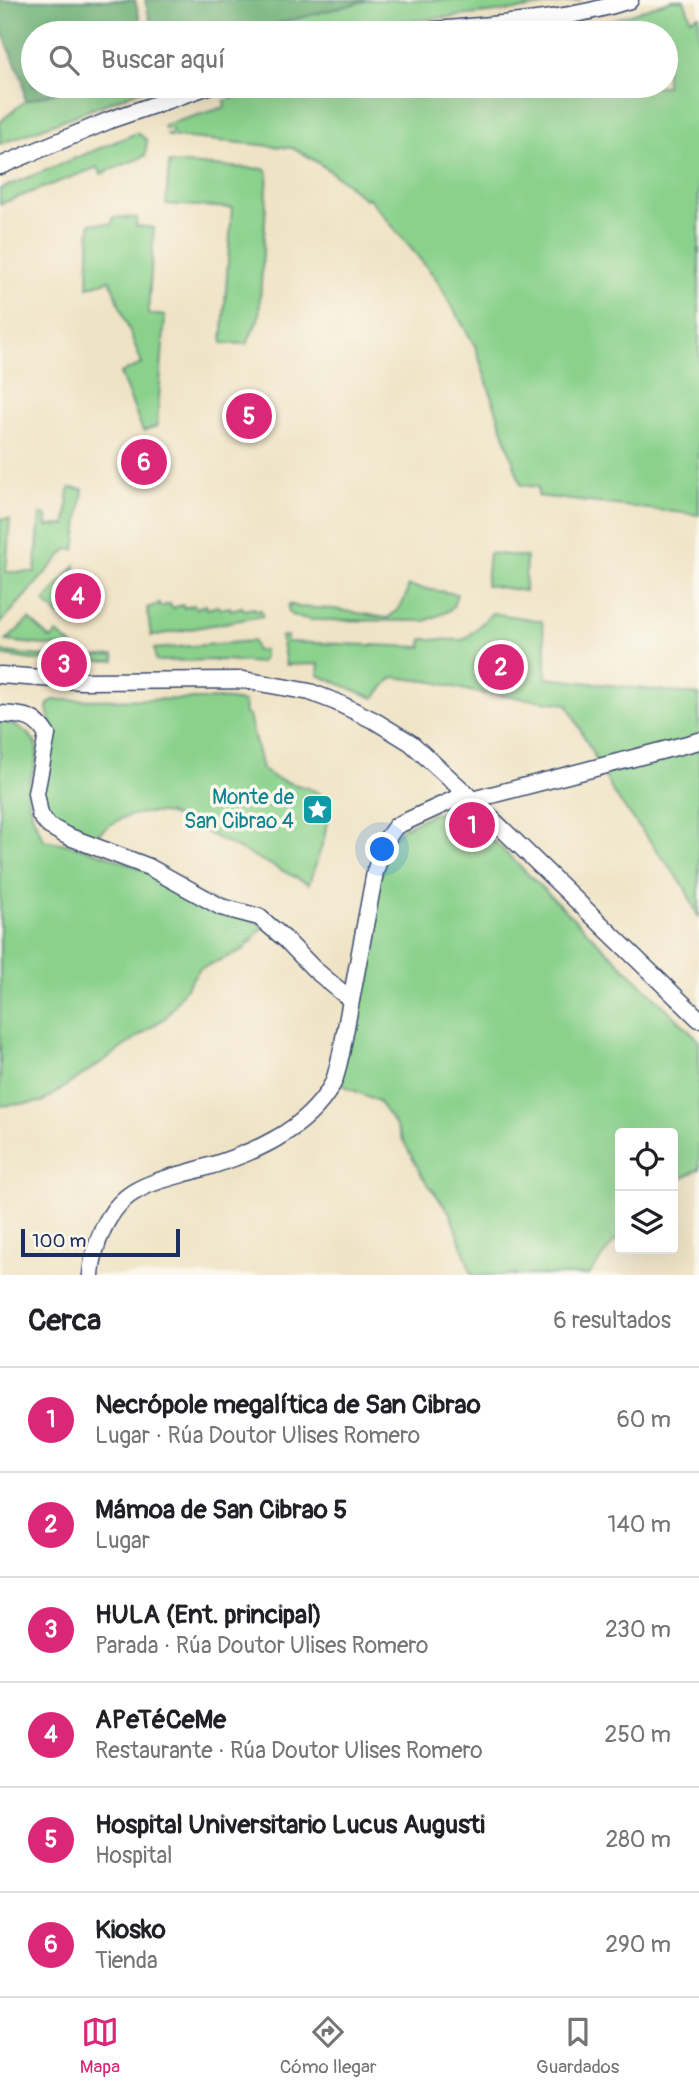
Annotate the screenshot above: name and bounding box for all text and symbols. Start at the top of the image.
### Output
search box [21,21,678,98]
icon: search [45,41,83,79]
text: Buscar aquí [101,44,225,76]
pin: 5 [226,390,272,442]
pin: 6 [121,436,167,488]
pin: 4 [55,570,101,622]
pin: 3 [41,638,87,690]
pin: 2 [478,641,524,693]
place label: Monte de San Cibrao 4 [184,784,295,835]
place icon: Monte de San Cibrao 4 [300,792,334,826]
pin: 1 [449,799,495,851]
your location [365,832,399,866]
map controls [615,1128,678,1254]
button: locate [615,1128,678,1191]
button: layers [615,1191,678,1254]
scale bar [21,1226,180,1258]
text: 100 m [32,1229,86,1253]
text: Cerca [28,1302,101,1339]
text: 6 resultados [553,1306,671,1335]
text: Necrópole megalítica de San Cibrao [95,1389,481,1421]
text: 1 [47,1405,56,1434]
text: 60 m [616,1405,671,1434]
text: Lugar · Rúa Doutor Ulises Romero [95,1421,420,1450]
text: Mámoa de San Cibrao 5 [95,1494,347,1526]
text: 2 [45,1510,57,1539]
text: 140 m [608,1510,671,1539]
text: Lugar [95,1526,150,1555]
text: HULA (Ent. principal) [95,1599,322,1631]
text: 3 [45,1615,57,1644]
text: 230 m [605,1615,671,1644]
text: Parada · Rúa Doutor Ulises Romero [95,1631,428,1660]
text: APeTéCeMe [95,1704,226,1736]
text: 4 [44,1720,58,1749]
text: 250 m [605,1720,671,1749]
text: Restaurante · Rúa Doutor Ulises Romero [95,1736,483,1765]
text: Hospital Universitario Lucus Augusti [95,1809,485,1841]
text: 5 [45,1825,57,1854]
text: 280 m [605,1825,671,1854]
text: Hospital [95,1841,173,1870]
text: Kiosko [95,1914,166,1946]
text: 6 [44,1930,58,1959]
text: 290 m [605,1930,671,1959]
text: Tienda [95,1946,158,1975]
tab: Mapa [80,2013,120,2079]
tab: Cómo llegar [280,2013,377,2079]
tab: Guardados [536,2013,619,2079]

